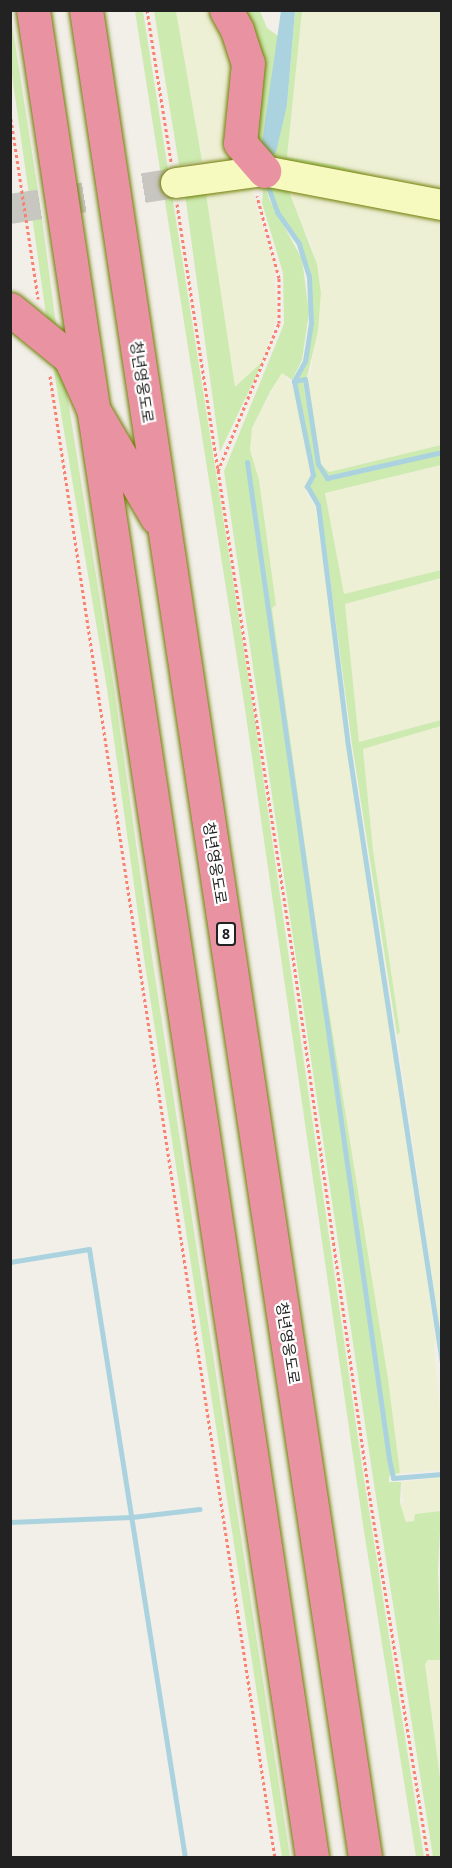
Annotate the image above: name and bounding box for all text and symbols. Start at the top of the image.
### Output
street label: 청년영웅도로 [127,340,157,424]
street label: 청년영웅도로 [200,821,230,905]
road number: 8 [216,923,236,945]
street label: 청년영웅도로 [273,1301,303,1385]

